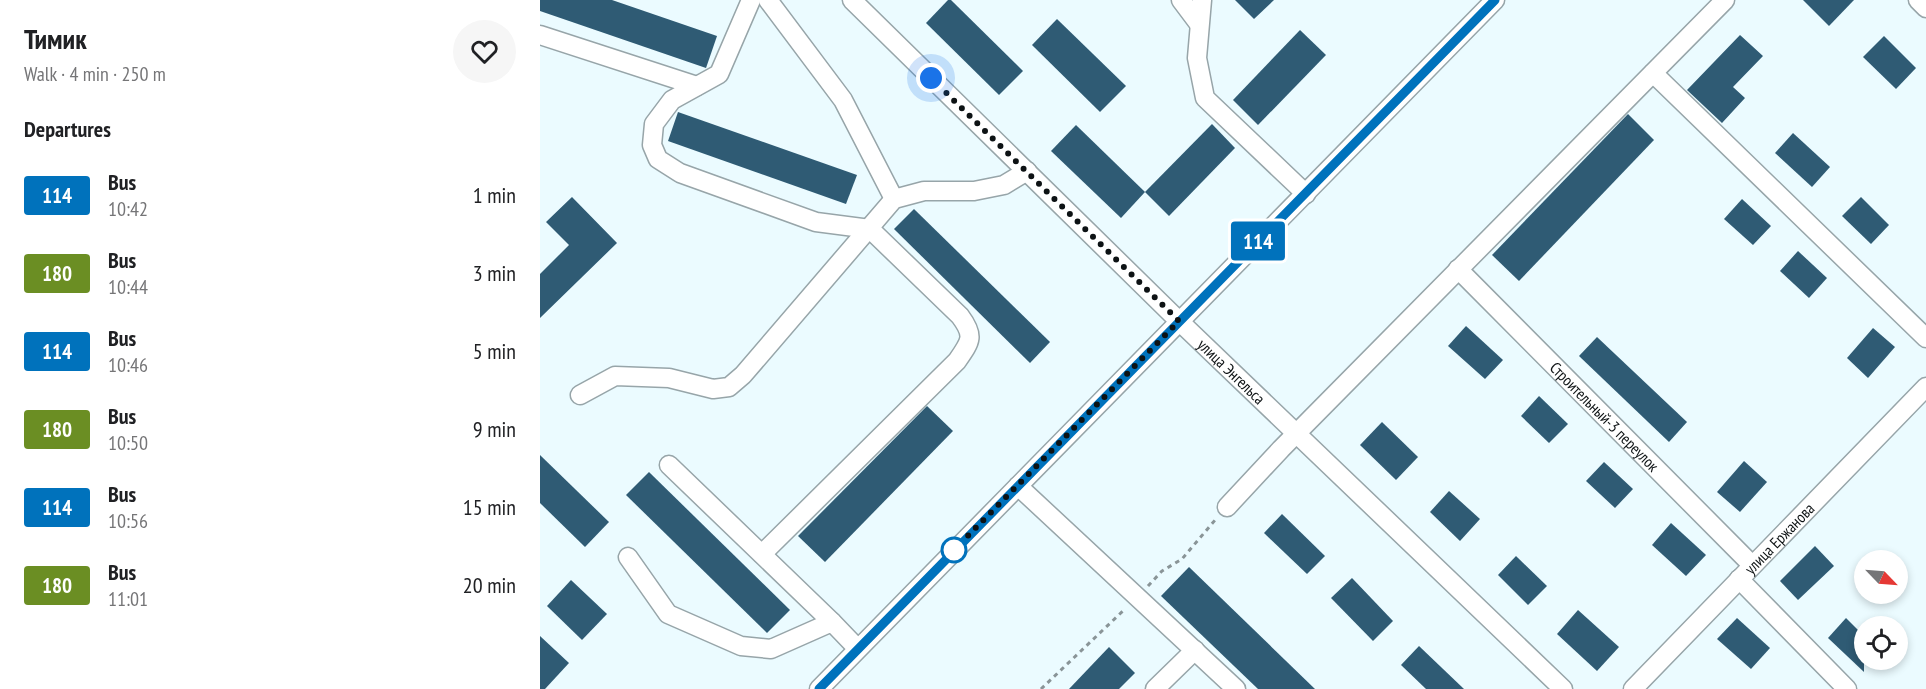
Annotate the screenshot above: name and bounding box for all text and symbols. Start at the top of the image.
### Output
text: Тимик [24,20,87,57]
button: heart [453,20,516,83]
text: Walk · 4 min · 250 m [24,61,166,87]
your location [916,63,946,93]
text: Departures [24,115,111,143]
text: Bus [108,168,136,196]
text: 1 min [473,181,516,209]
text: 114 [42,182,72,209]
text: 10:42 [108,196,148,222]
line badge: 114 [1224,222,1292,260]
text: 114 [1243,228,1273,255]
text: Bus [108,246,136,274]
text: 3 min [473,259,516,287]
text: 180 [42,260,72,287]
text: 10:44 [108,274,148,300]
text: Bus [108,324,136,352]
street label: улица Энгельса [1194,334,1270,408]
text: 5 min [473,337,516,365]
text: 114 [42,338,72,365]
text: 10:46 [108,352,148,378]
street label: Строительный-3 переулок [1546,358,1664,476]
text: Bus [108,402,136,430]
text: 9 min [473,415,516,443]
text: 180 [42,416,72,443]
text: 10:50 [108,430,148,456]
text: Bus [108,480,136,508]
text: 15 min [463,493,516,521]
text: 114 [42,494,72,521]
street label: улица Ержанова [1740,498,1818,578]
text: 10:56 [108,508,148,534]
unlabelled marker [941,537,967,563]
north arrow [1854,550,1908,604]
map controls [1854,550,1908,670]
text: Bus [108,558,136,586]
text: 20 min [463,571,516,599]
text: 180 [42,572,72,599]
text: 11:01 [108,586,148,612]
button: locate [1854,616,1908,670]

